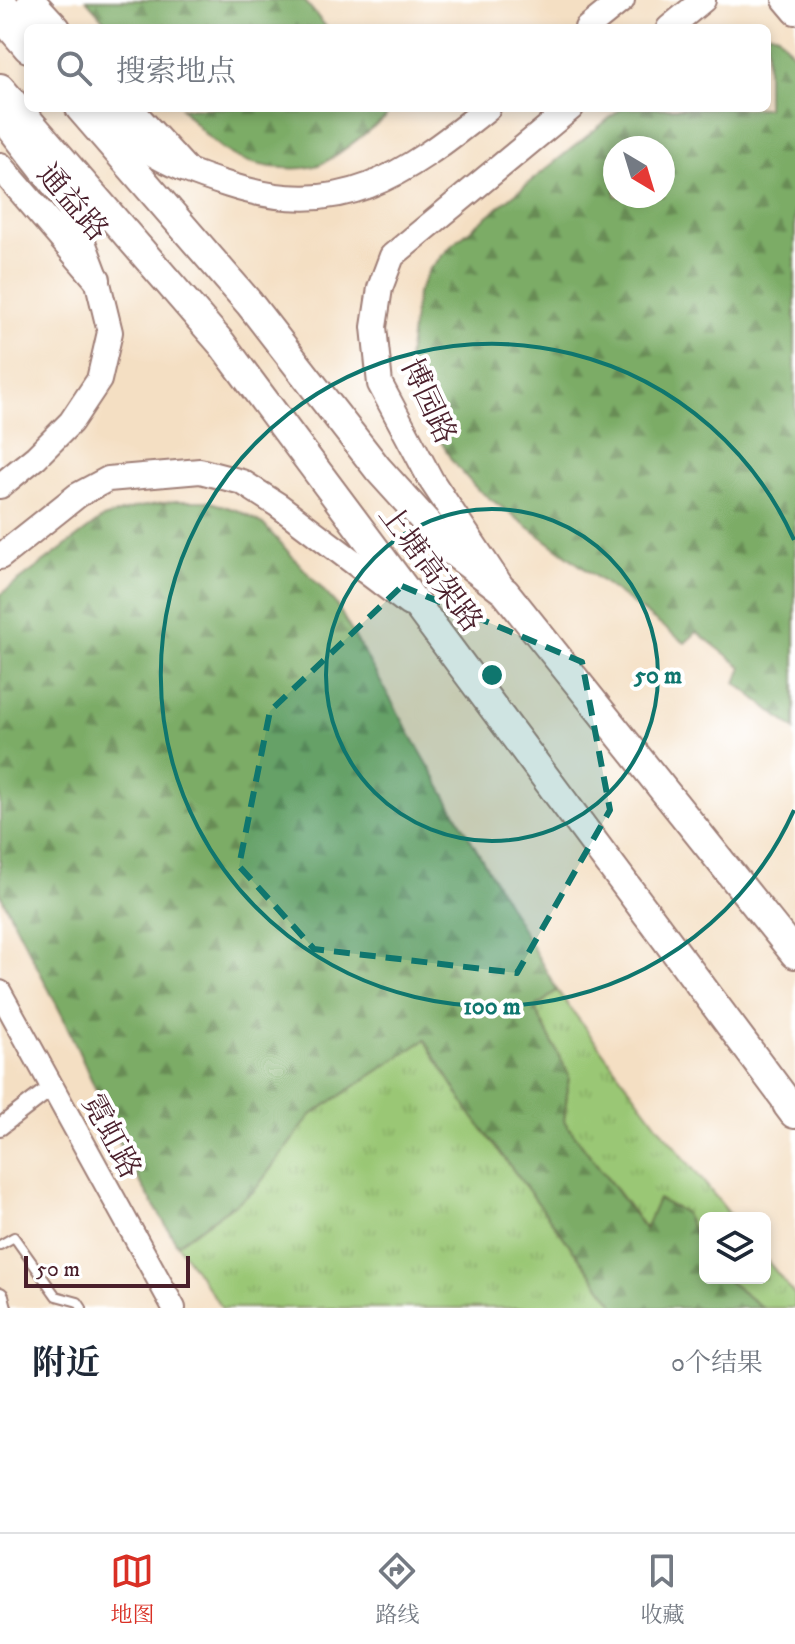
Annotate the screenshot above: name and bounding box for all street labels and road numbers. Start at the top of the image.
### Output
street label: 通益路 [28,157,115,249]
street label: 博园路 [392,353,463,450]
street label: 上塘高架路 [370,498,490,640]
street label: 霓虹路 [73,1088,148,1185]

